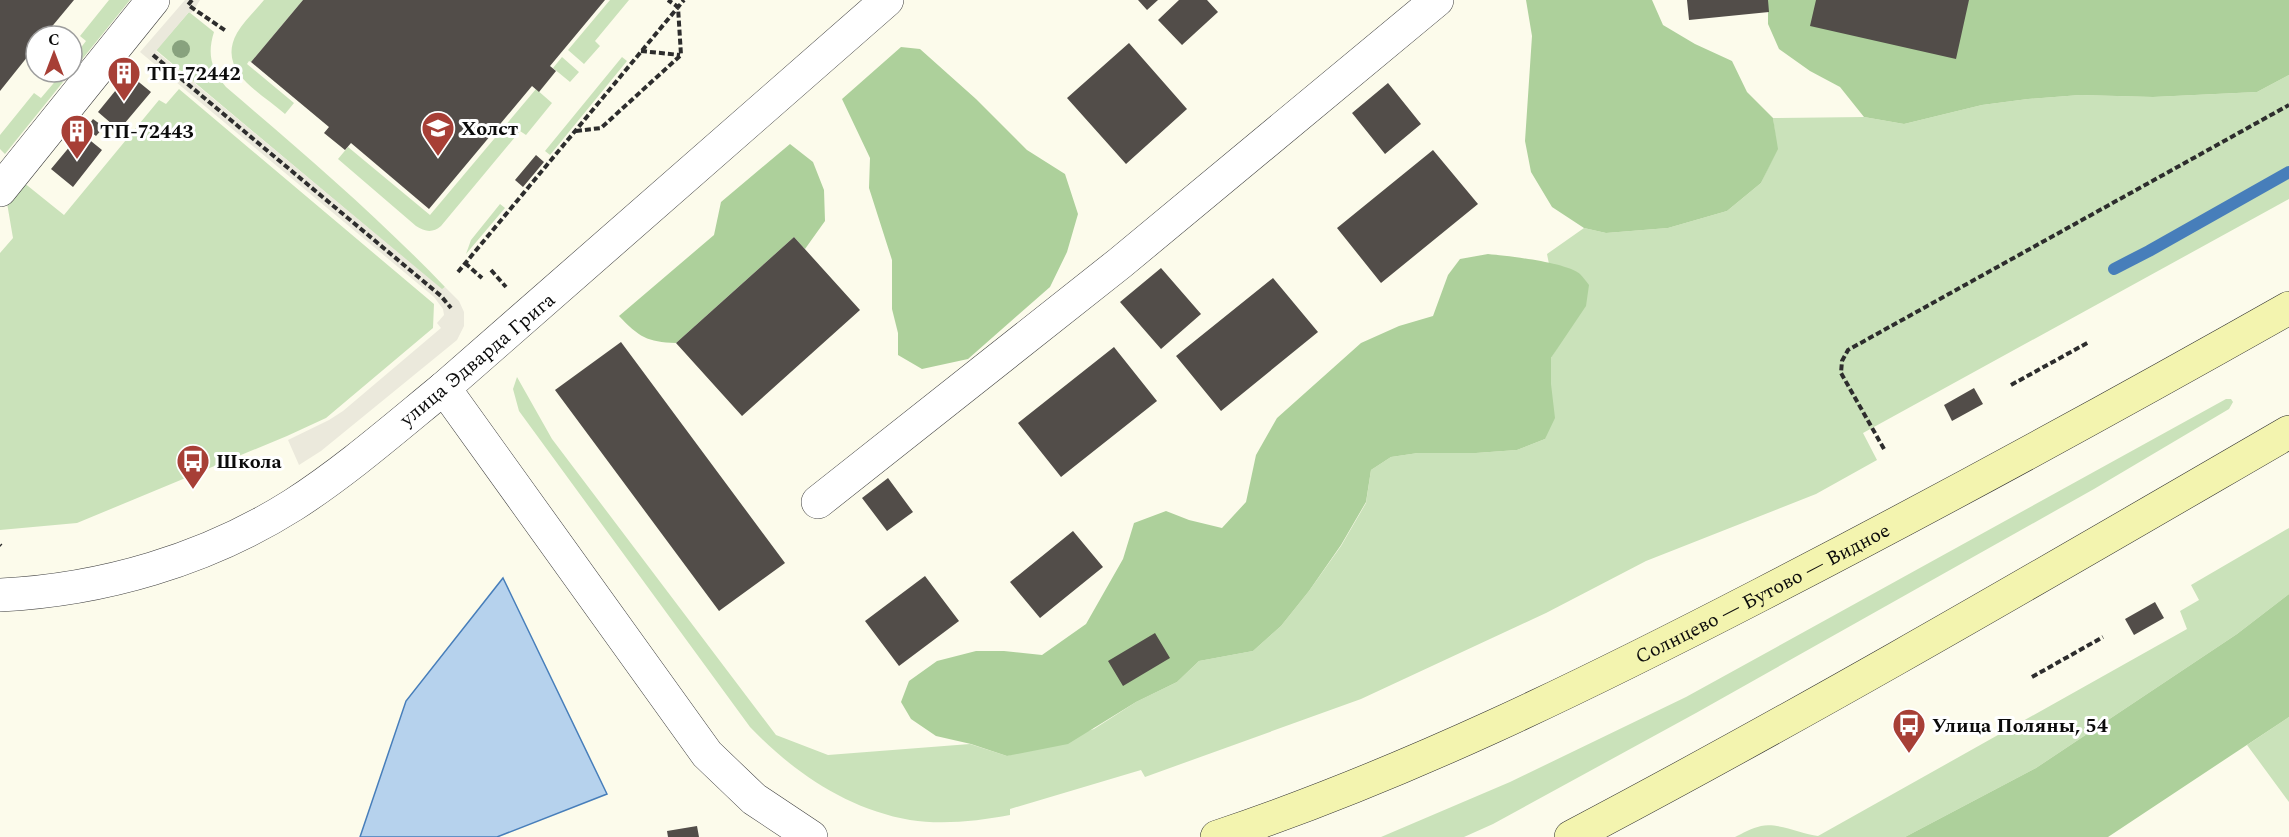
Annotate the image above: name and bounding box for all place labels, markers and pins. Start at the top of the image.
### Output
building icon: ТП-72442 [106,55,142,102]
place label: ТП-72442 [147,59,241,89]
school or university icon: Холст [420,110,456,157]
building icon: ТП-72443 [59,113,95,160]
place label: Холст [461,114,518,144]
place label: ТП-72443 [100,117,194,147]
bus stop icon: Школа [175,443,211,490]
place label: Школа [216,447,283,477]
bus stop icon: Улица Поляны, 54 [1891,707,1927,754]
place label: Улица Поляны, 54 [1932,711,2108,741]

